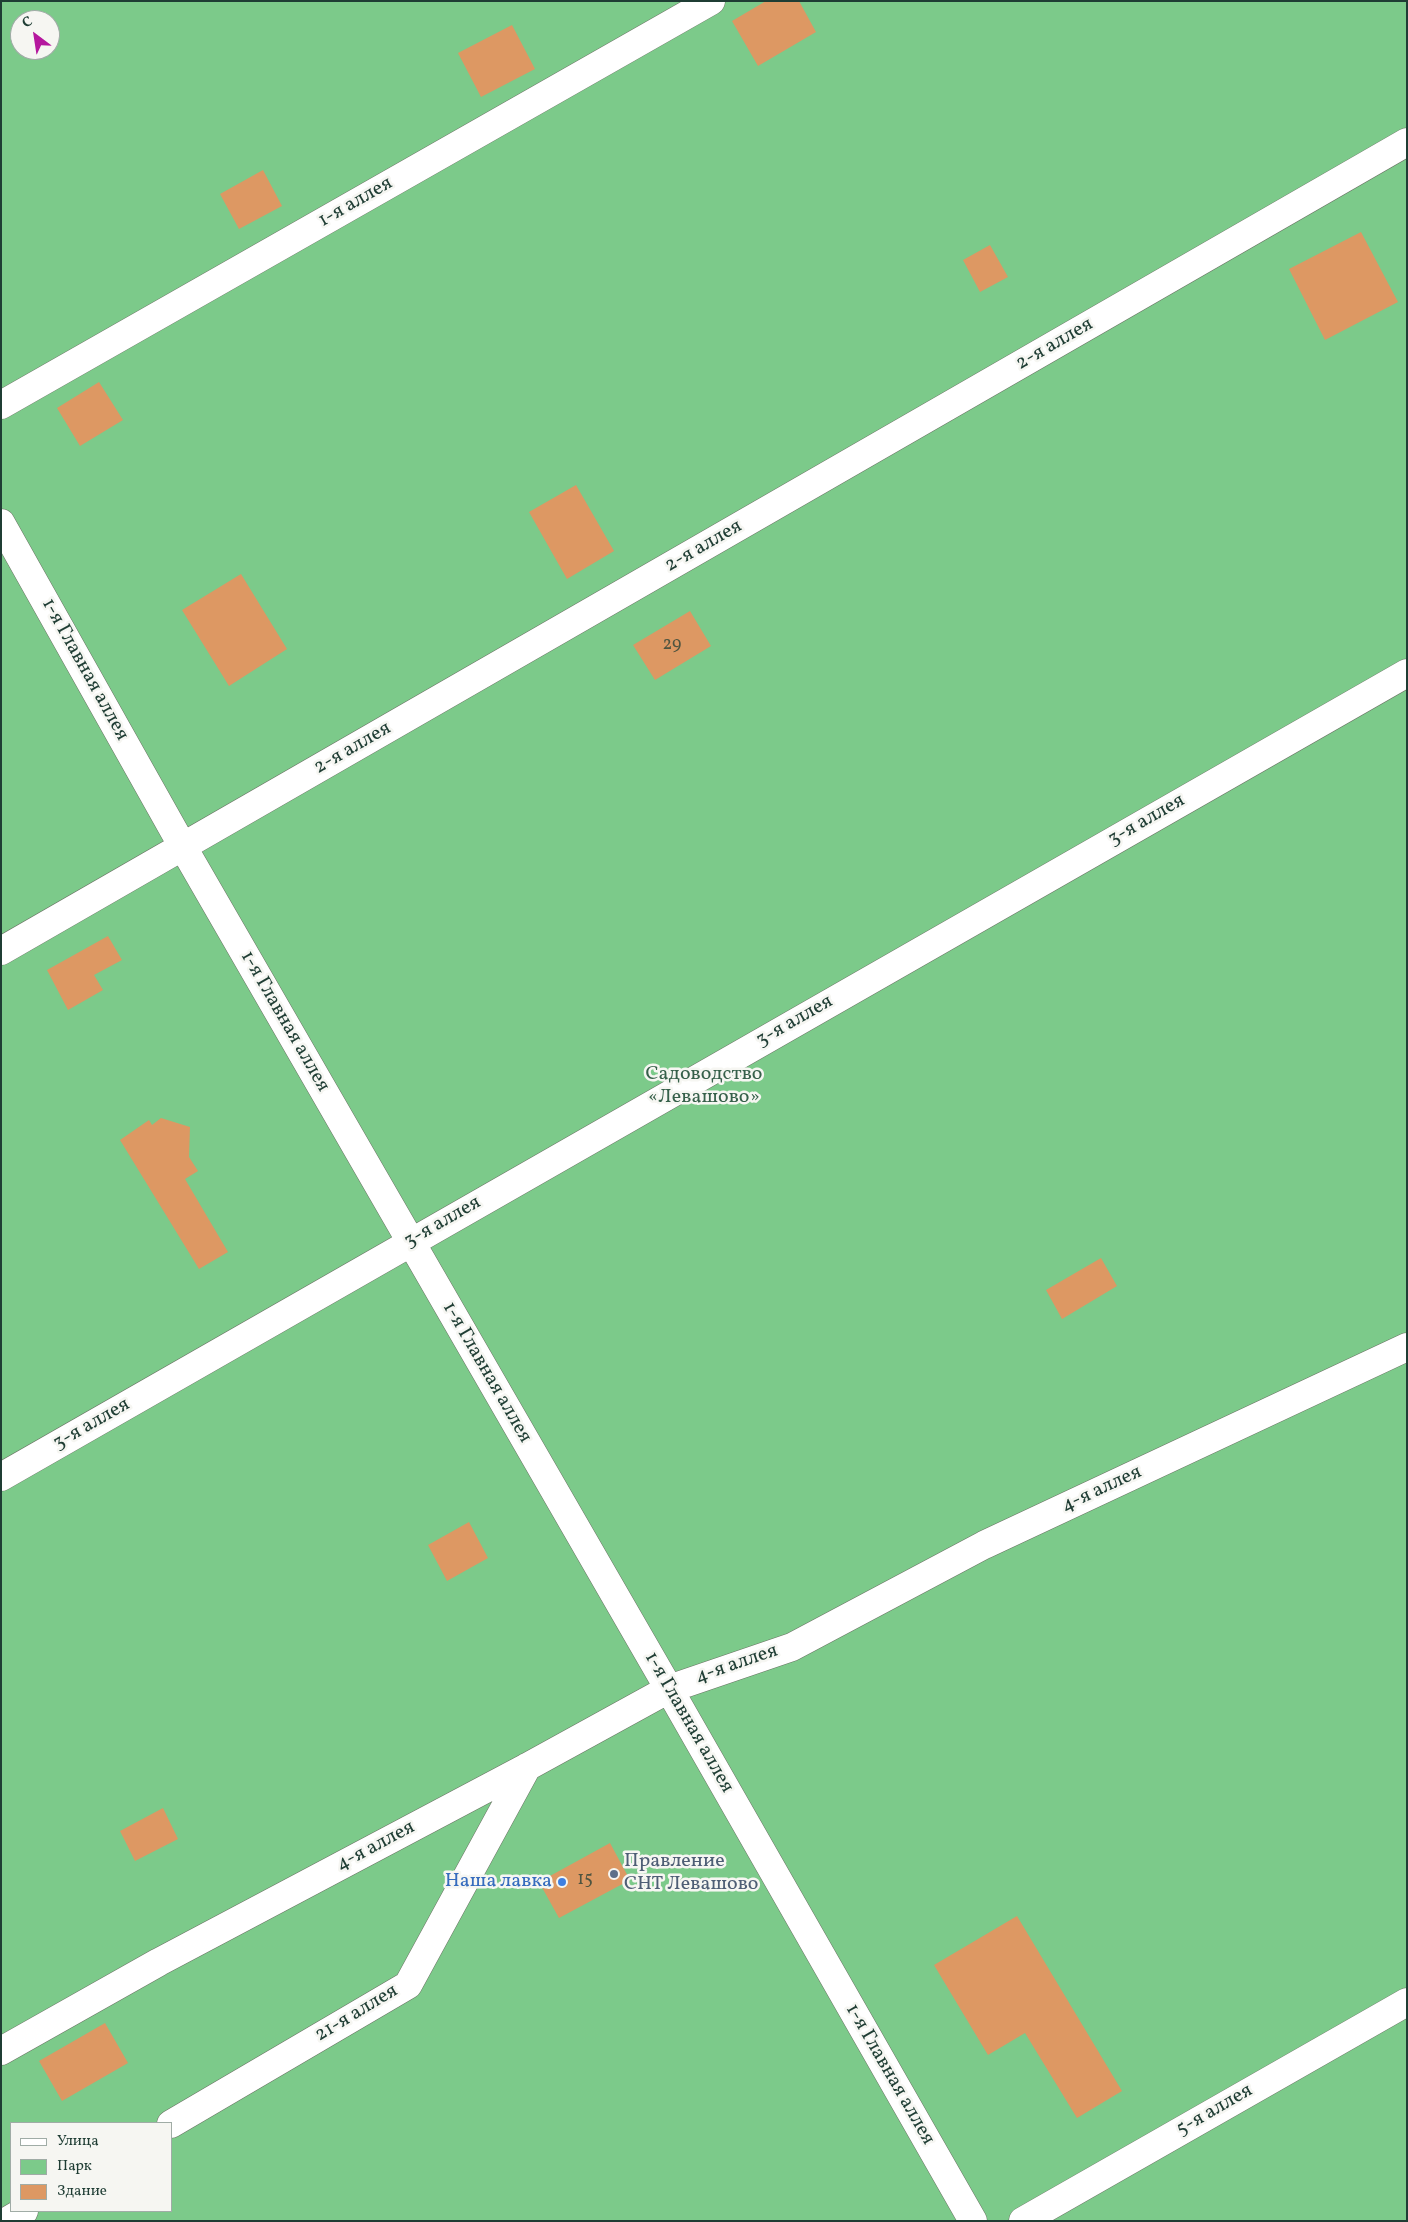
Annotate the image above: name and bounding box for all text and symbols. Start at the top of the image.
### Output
north arrow [10,10,60,60]
text: С [19,12,36,33]
street label: 1-я аллея [315,172,397,234]
street label: 2-я аллея [1012,313,1098,377]
street label: 2-я аллея [661,515,747,579]
street label: 1-я Главная аллея [35,595,133,745]
house number: 29 [663,635,681,657]
street label: 2-я аллея [310,717,396,781]
street label: 3-я аллея [1104,789,1190,853]
street label: 1-я Главная аллея [234,947,334,1097]
street label: 3-я аллея [752,990,838,1054]
park label: Садоводство «Левашово» [646,1063,762,1110]
street label: 3-я аллея [400,1191,486,1255]
street label: 1-я Главная аллея [436,1298,536,1448]
street label: 3-я аллея [49,1393,135,1457]
street label: 4-я аллея [1058,1461,1146,1519]
street label: 4-я аллея [693,1640,781,1690]
street label: 1-я Главная аллея [638,1648,738,1798]
street label: 4-я аллея [333,1816,419,1878]
place label: Правление СНТ Левашово [624,1850,758,1897]
marker: Правление СНТ Левашово [608,1868,620,1880]
place label: Наша лавка [445,1870,552,1894]
house number: 15 [577,1870,593,1892]
marker: Наша лавка [556,1876,568,1888]
street label: 21-я аллея [311,1980,403,2048]
street label: 1-я Главная аллея [839,2000,939,2150]
street label: 5-я аллея [1173,2080,1257,2142]
legend [10,2122,172,2212]
text: Улица [57,2131,99,2152]
text: Парк [57,2156,92,2177]
text: Здание [57,2181,107,2202]

